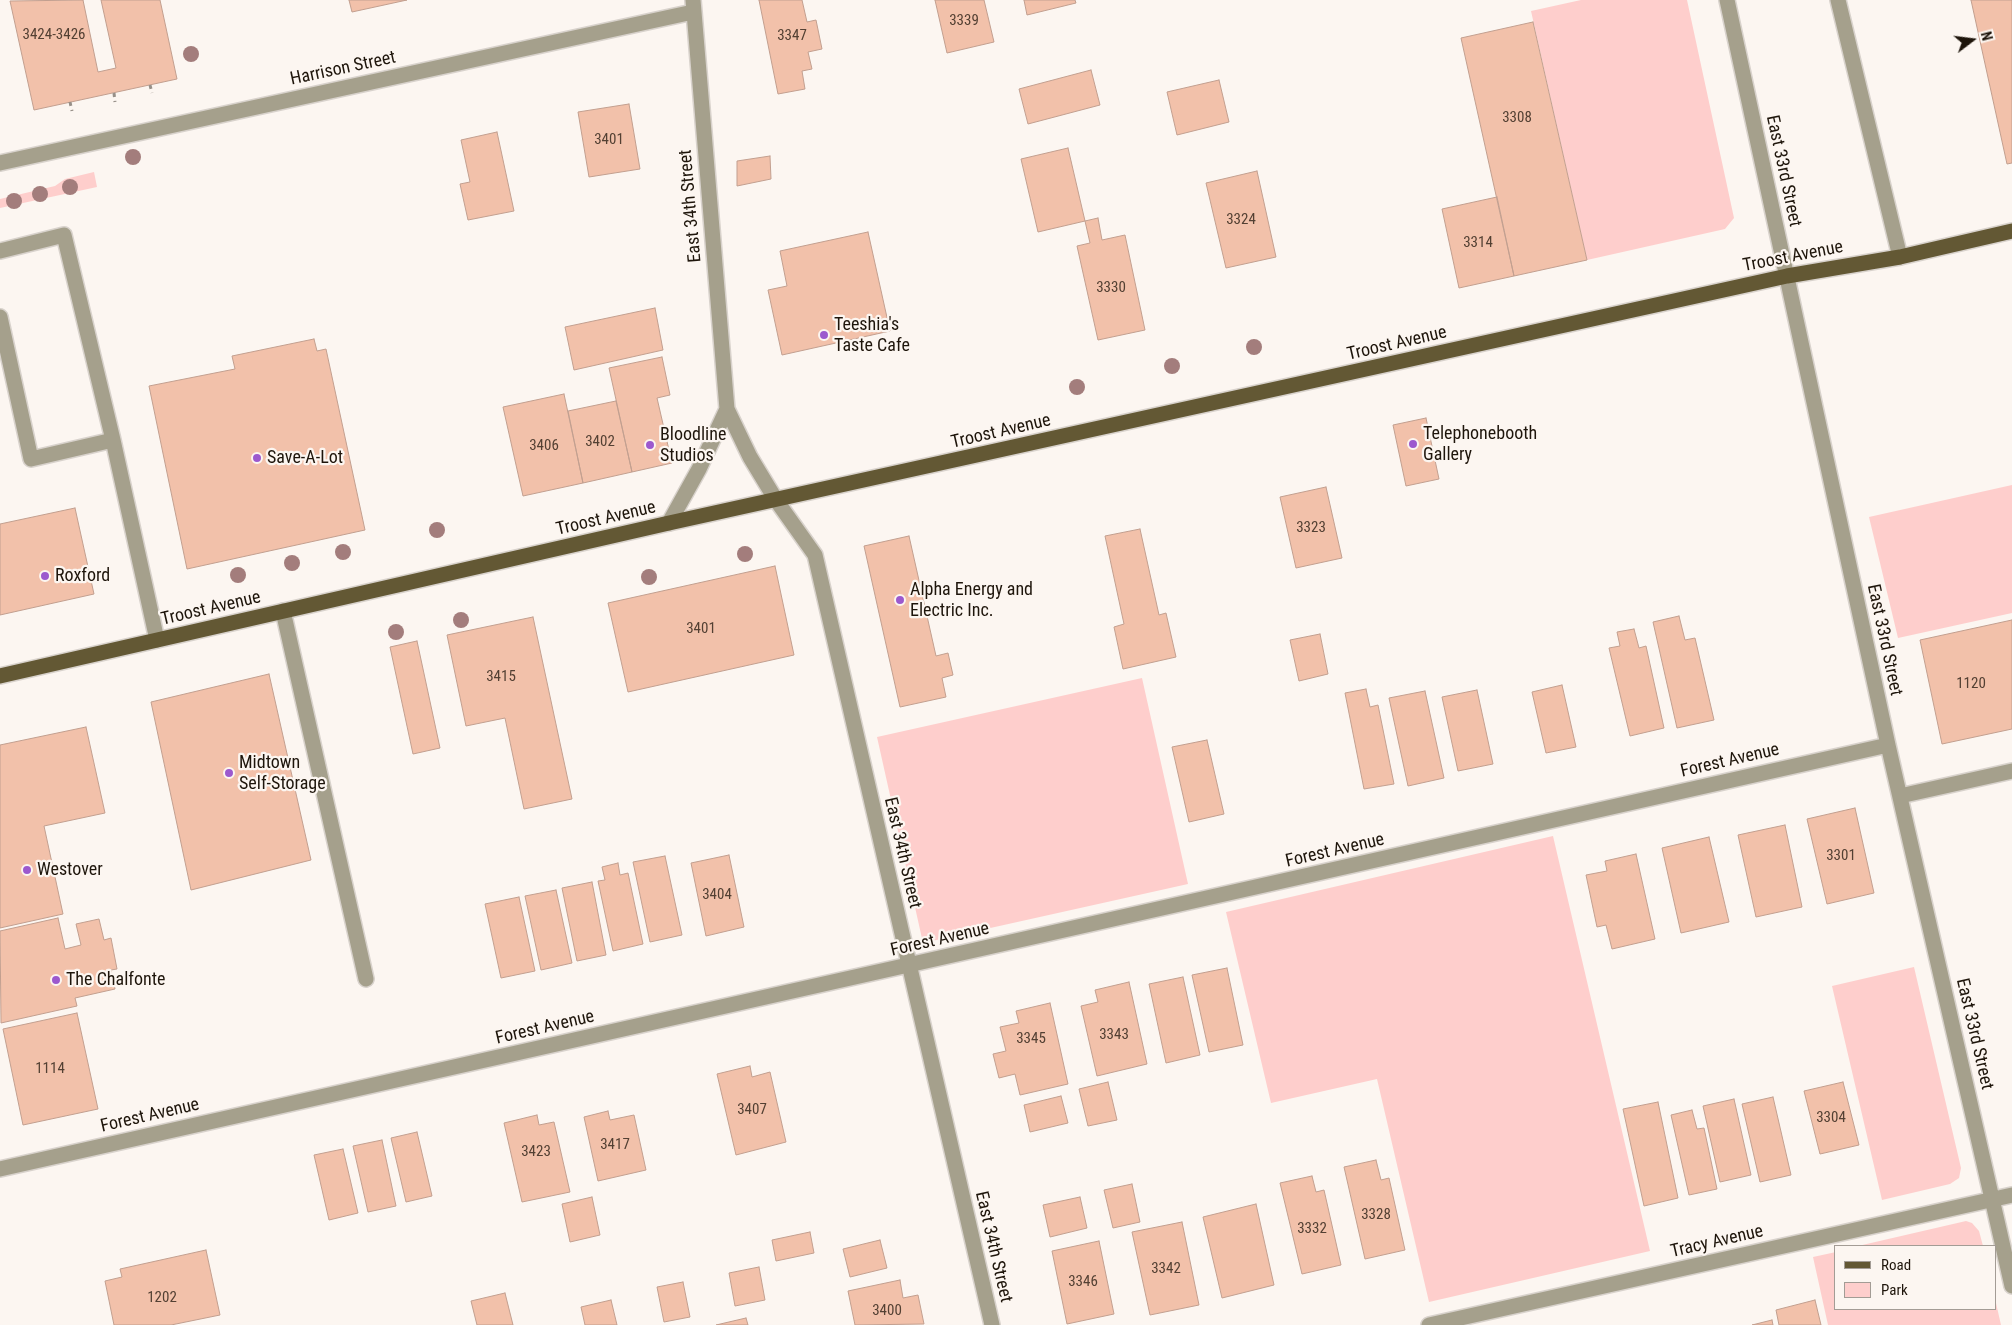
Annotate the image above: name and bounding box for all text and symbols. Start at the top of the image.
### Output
house number: 3339 [949,12,979,30]
north arrow [1947,15,1997,65]
house number: 3424-3426 [23,26,85,44]
house number: 3347 [777,27,807,45]
text: N [1978,30,1995,42]
street label: Harrison Street [288,47,398,91]
house number: 3308 [1502,109,1532,127]
street label: East 33rd Street [1761,113,1805,229]
house number: 3401 [594,131,624,149]
street label: East 34th Street [675,149,707,263]
house number: 3324 [1226,211,1256,229]
house number: 3314 [1463,234,1493,252]
street label: Troost Avenue [1741,237,1845,277]
house number: 3330 [1096,279,1126,297]
place label: Teeshia's Taste Cafe [834,314,910,356]
street label: Troost Avenue [1345,322,1449,366]
marker: Teeshia's Taste Cafe [818,329,830,341]
street label: Troost Avenue [949,410,1053,454]
place label: Telephonebooth Gallery [1423,423,1537,466]
place label: Bloodline Studios [660,424,726,466]
house number: 3402 [585,433,615,451]
house number: 3406 [529,437,559,455]
marker: Telephonebooth Gallery [1407,438,1419,450]
marker: Bloodline Studios [644,439,656,451]
place label: Save-A-Lot [267,447,343,469]
marker: Save-A-Lot [251,452,263,464]
street label: Troost Avenue [554,497,658,541]
house number: 3323 [1296,519,1326,537]
place label: Roxford [55,565,110,587]
marker: Roxford [39,570,51,582]
place label: Alpha Energy and Electric Inc. [910,579,1033,622]
street label: East 33rd Street [1862,582,1906,698]
street label: Troost Avenue [159,587,263,631]
marker: Alpha Energy and Electric Inc. [894,594,906,606]
house number: 3401 [686,620,716,638]
house number: 3415 [486,668,516,686]
house number: 1120 [1956,675,1986,693]
street label: Forest Avenue [1678,739,1782,783]
place label: Midtown Self-Storage [239,752,326,794]
marker: Midtown Self-Storage [223,767,235,779]
street label: East 34th Street [879,795,925,911]
street label: Forest Avenue [1283,829,1387,873]
house number: 3301 [1826,847,1856,865]
place label: Westover [37,859,103,881]
marker: Westover [21,864,33,876]
house number: 3404 [702,886,732,904]
street label: Forest Avenue [888,918,992,962]
place label: The Chalfonte [66,969,165,991]
marker: The Chalfonte [50,974,62,986]
street label: East 33rd Street [1951,976,1997,1092]
street label: Forest Avenue [493,1006,597,1050]
house number: 3343 [1099,1026,1129,1044]
house number: 3345 [1016,1030,1046,1048]
house number: 1114 [35,1060,65,1078]
street label: Forest Avenue [98,1094,202,1138]
house number: 3407 [737,1101,767,1119]
house number: 3304 [1816,1109,1846,1127]
house number: 3417 [600,1136,630,1154]
house number: 3423 [521,1143,551,1161]
street label: East 34th Street [970,1189,1016,1305]
house number: 3328 [1361,1206,1391,1224]
house number: 3332 [1297,1220,1327,1238]
street label: Tracy Avenue [1669,1221,1765,1263]
legend [1834,1245,1997,1310]
text: Road [1881,1256,1911,1274]
house number: 3342 [1151,1260,1181,1278]
house number: 3346 [1068,1273,1098,1291]
text: Park [1881,1281,1908,1299]
house number: 1202 [147,1289,177,1307]
house number: 3400 [872,1302,902,1320]

